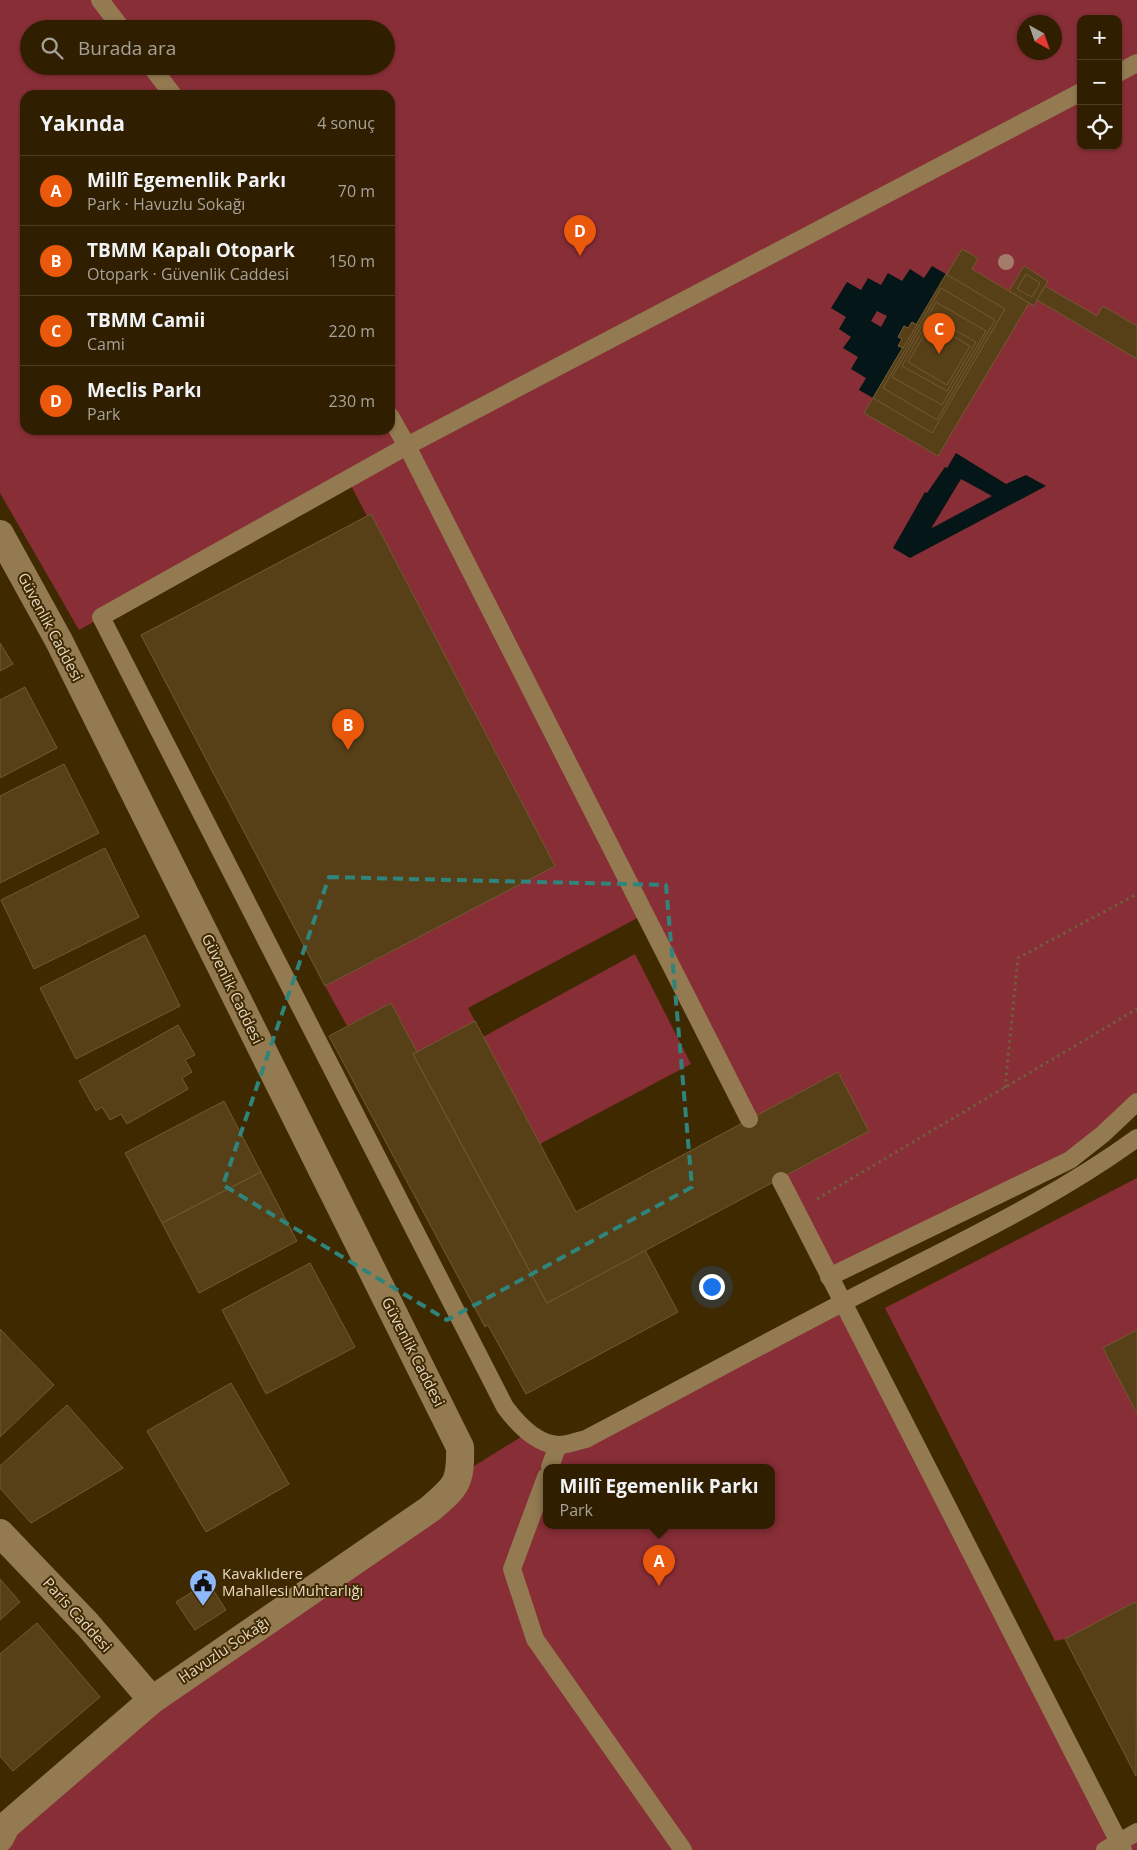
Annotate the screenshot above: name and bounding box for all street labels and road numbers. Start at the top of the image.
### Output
street label: Güvenlik Caddesi [14,569,88,684]
street label: Güvenlik Caddesi [198,930,268,1047]
street label: Güvenlik Caddesi [378,1294,450,1410]
street label: Paris Caddesi [39,1573,117,1656]
street label: Havuzlu Sokağı [174,1611,273,1687]

